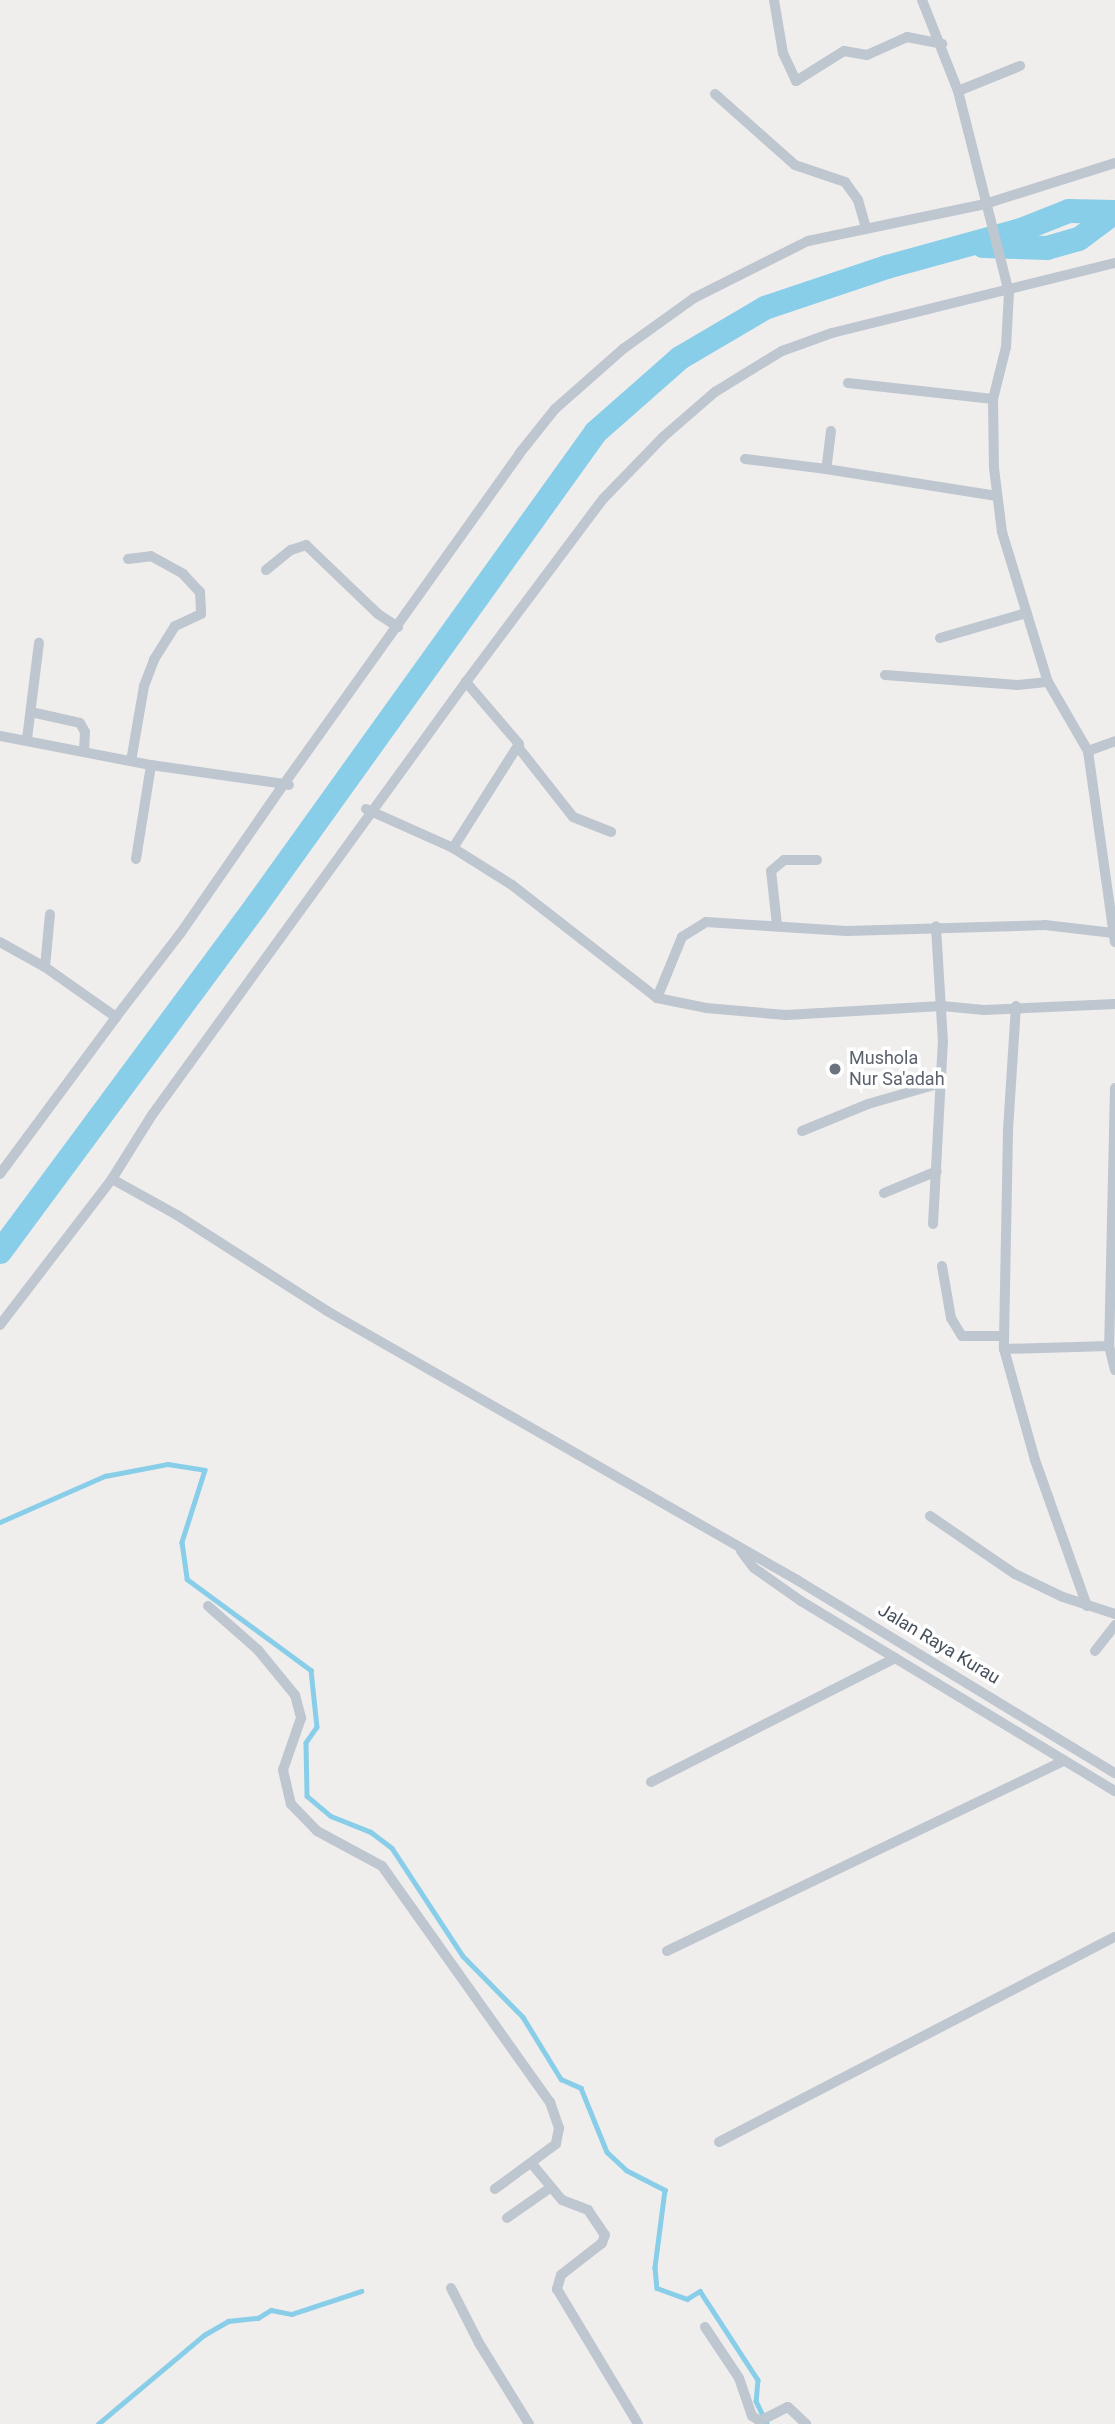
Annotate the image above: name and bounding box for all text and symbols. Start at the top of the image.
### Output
place label: Mushola Nur Sa'adah [849,1048,945,1090]
marker: Mushola Nur Sa'adah [827,1061,843,1077]
street label: Jalan Raya Kurau [874,1599,1004,1689]

